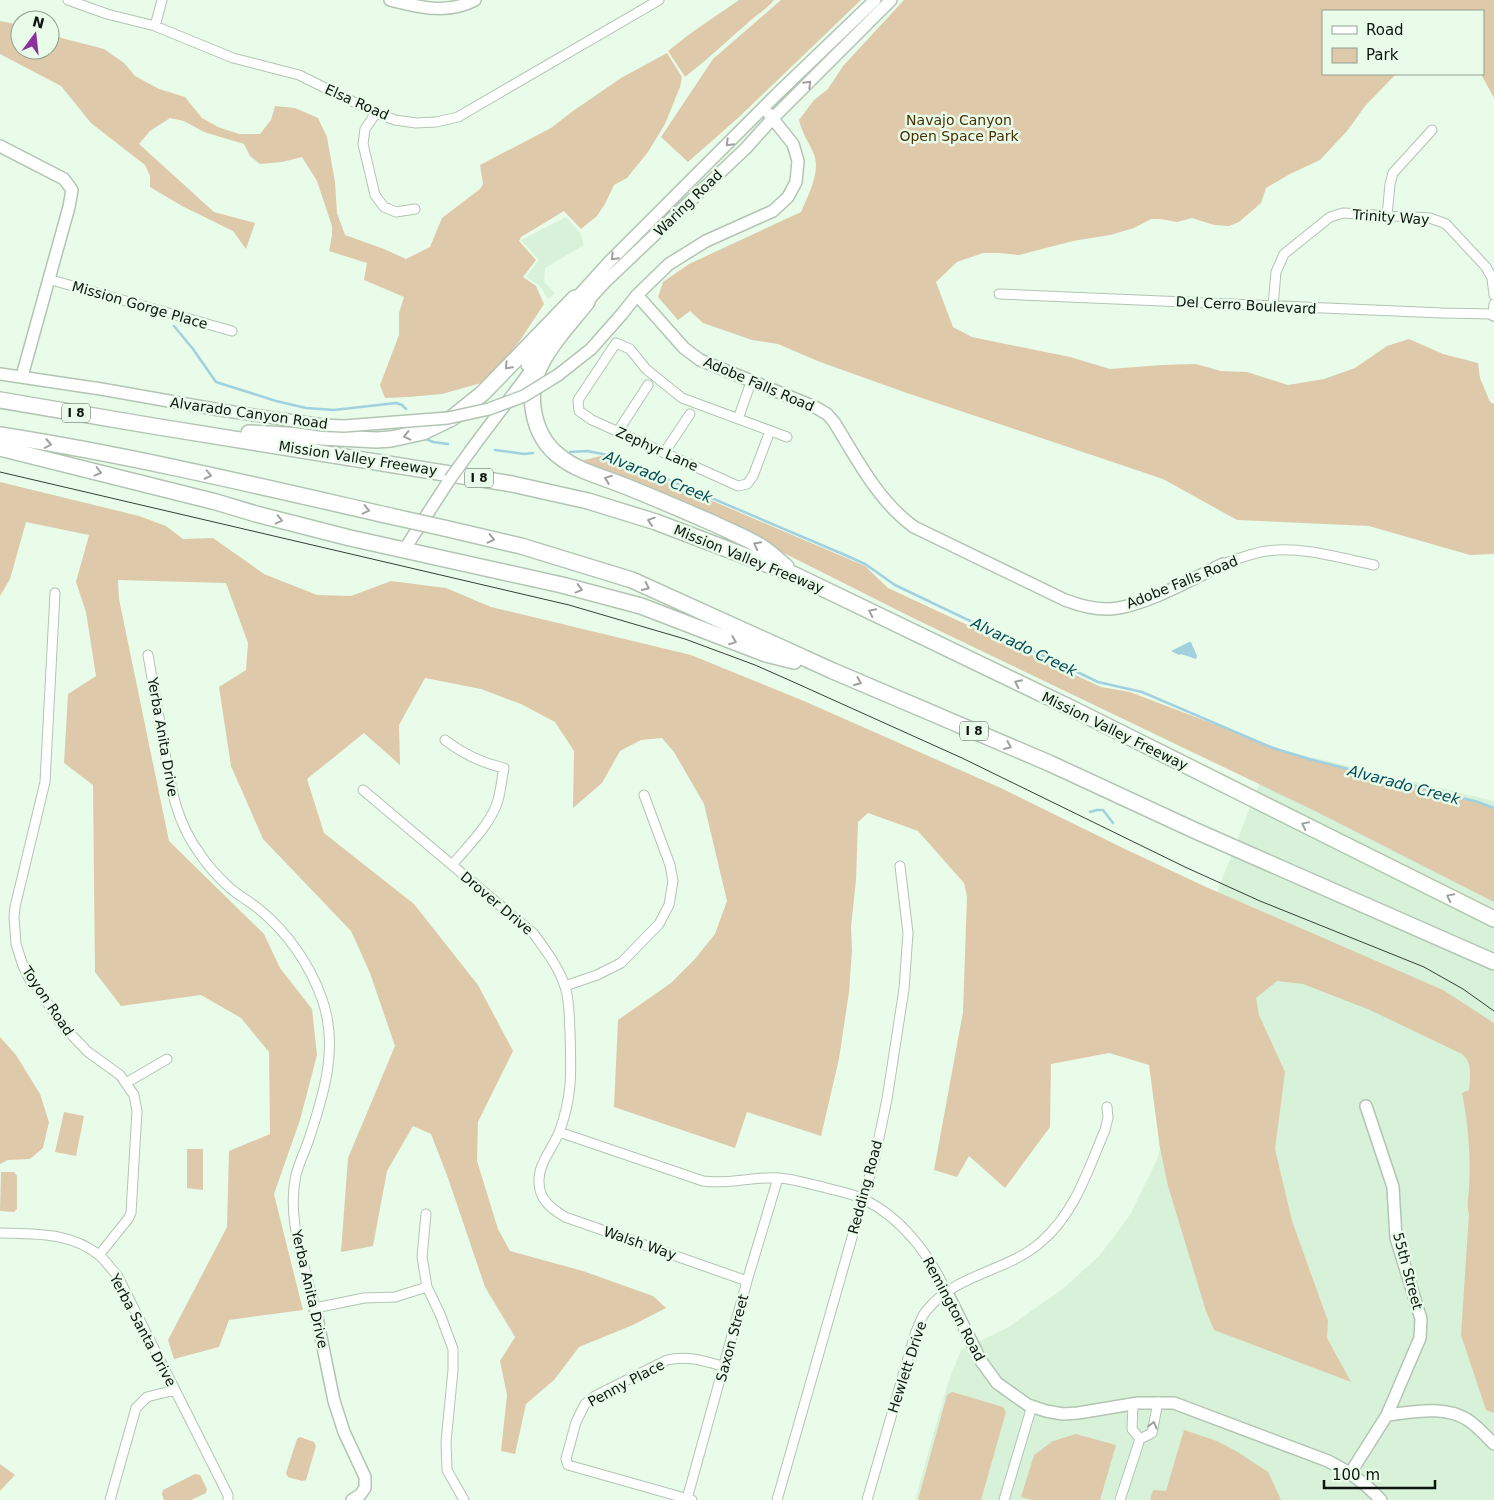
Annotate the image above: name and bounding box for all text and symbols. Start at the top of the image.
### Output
north arrow [10,10,60,60]
legend [1322,10,1484,75]
text: N [31,13,46,32]
text: Road [1366,21,1404,39]
text: Park [1366,46,1399,64]
street label: Elsa Road [323,81,391,123]
one-way arrow [802,81,811,90]
park label: Navajo Canyon Open Space Park [899,112,1019,144]
one-way arrow [726,137,735,146]
street label: Waring Road [651,167,725,239]
street label: Trinity Way [1351,206,1430,228]
one-way arrow [611,251,620,260]
street label: Mission Gorge Place [70,278,210,332]
street label: Del Cerro Boulevard [1175,293,1317,317]
street label: Adobe Falls Road [701,353,817,415]
one-way arrow [505,361,514,370]
street label: Alvarado Canyon Road [169,394,329,432]
road number: I 8 [62,403,90,422]
street label: Zephyr Lane [613,424,701,474]
one-way arrow [402,430,411,441]
one-way arrow [44,438,52,448]
street label: Mission Valley Freeway [277,438,439,478]
water label: Alvarado Creek [600,447,716,507]
one-way arrow [94,466,103,477]
road number: I 8 [465,468,493,488]
one-way arrow [203,469,212,479]
one-way arrow [604,475,613,485]
one-way arrow [362,504,371,515]
one-way arrow [275,514,284,525]
one-way arrow [647,516,656,526]
street label: Mission Valley Freeway [672,522,826,596]
one-way arrow [487,533,495,544]
one-way arrow [753,541,762,551]
street label: Adobe Falls Road [1124,552,1240,612]
one-way arrow [641,580,650,591]
one-way arrow [575,583,584,594]
one-way arrow [868,608,877,618]
water label: Alvarado Creek [967,613,1081,681]
one-way arrow [728,635,737,645]
street label: Yerba Anita Drive [144,675,181,798]
one-way arrow [853,676,862,686]
one-way arrow [1014,679,1023,689]
street label: Mission Valley Freeway [1039,689,1191,773]
road number: I 8 [960,721,988,740]
one-way arrow [1003,739,1012,750]
water label: Alvarado Creek [1345,761,1463,809]
one-way arrow [1301,820,1310,831]
street label: Drover Drive [458,868,536,938]
one-way arrow [1446,893,1455,903]
street label: Toyon Road [18,963,77,1039]
street label: Redding Road [845,1138,885,1236]
street label: Walsh Way [602,1223,678,1263]
street label: Yerba Anita Drive [288,1227,331,1350]
street label: 55th Street [1390,1231,1426,1312]
street label: Remington Road [920,1254,988,1364]
street label: Yerba Santa Drive [106,1270,179,1389]
street label: Saxon Street [713,1292,751,1383]
street label: Hewlett Drive [885,1319,929,1415]
street label: Penny Place [585,1356,667,1410]
one-way arrow [1147,1421,1158,1429]
scale bar [1324,1458,1435,1490]
text: 100 m [1332,1466,1380,1484]

